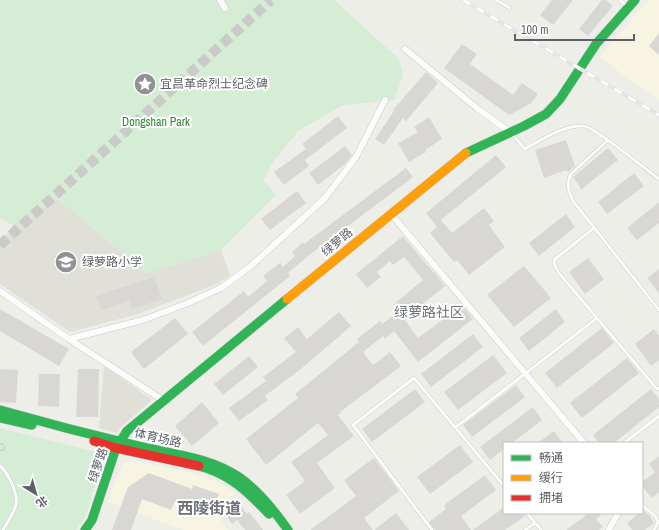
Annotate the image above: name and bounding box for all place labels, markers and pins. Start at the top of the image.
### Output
place icon: 宜昌革命烈士纪念碑 [132,71,158,97]
place label: 宜昌革命烈士纪念碑 [160,76,268,92]
school or university icon: 绿萝路小学 [53,249,79,275]
place label: 绿萝路小学 [82,254,142,270]

